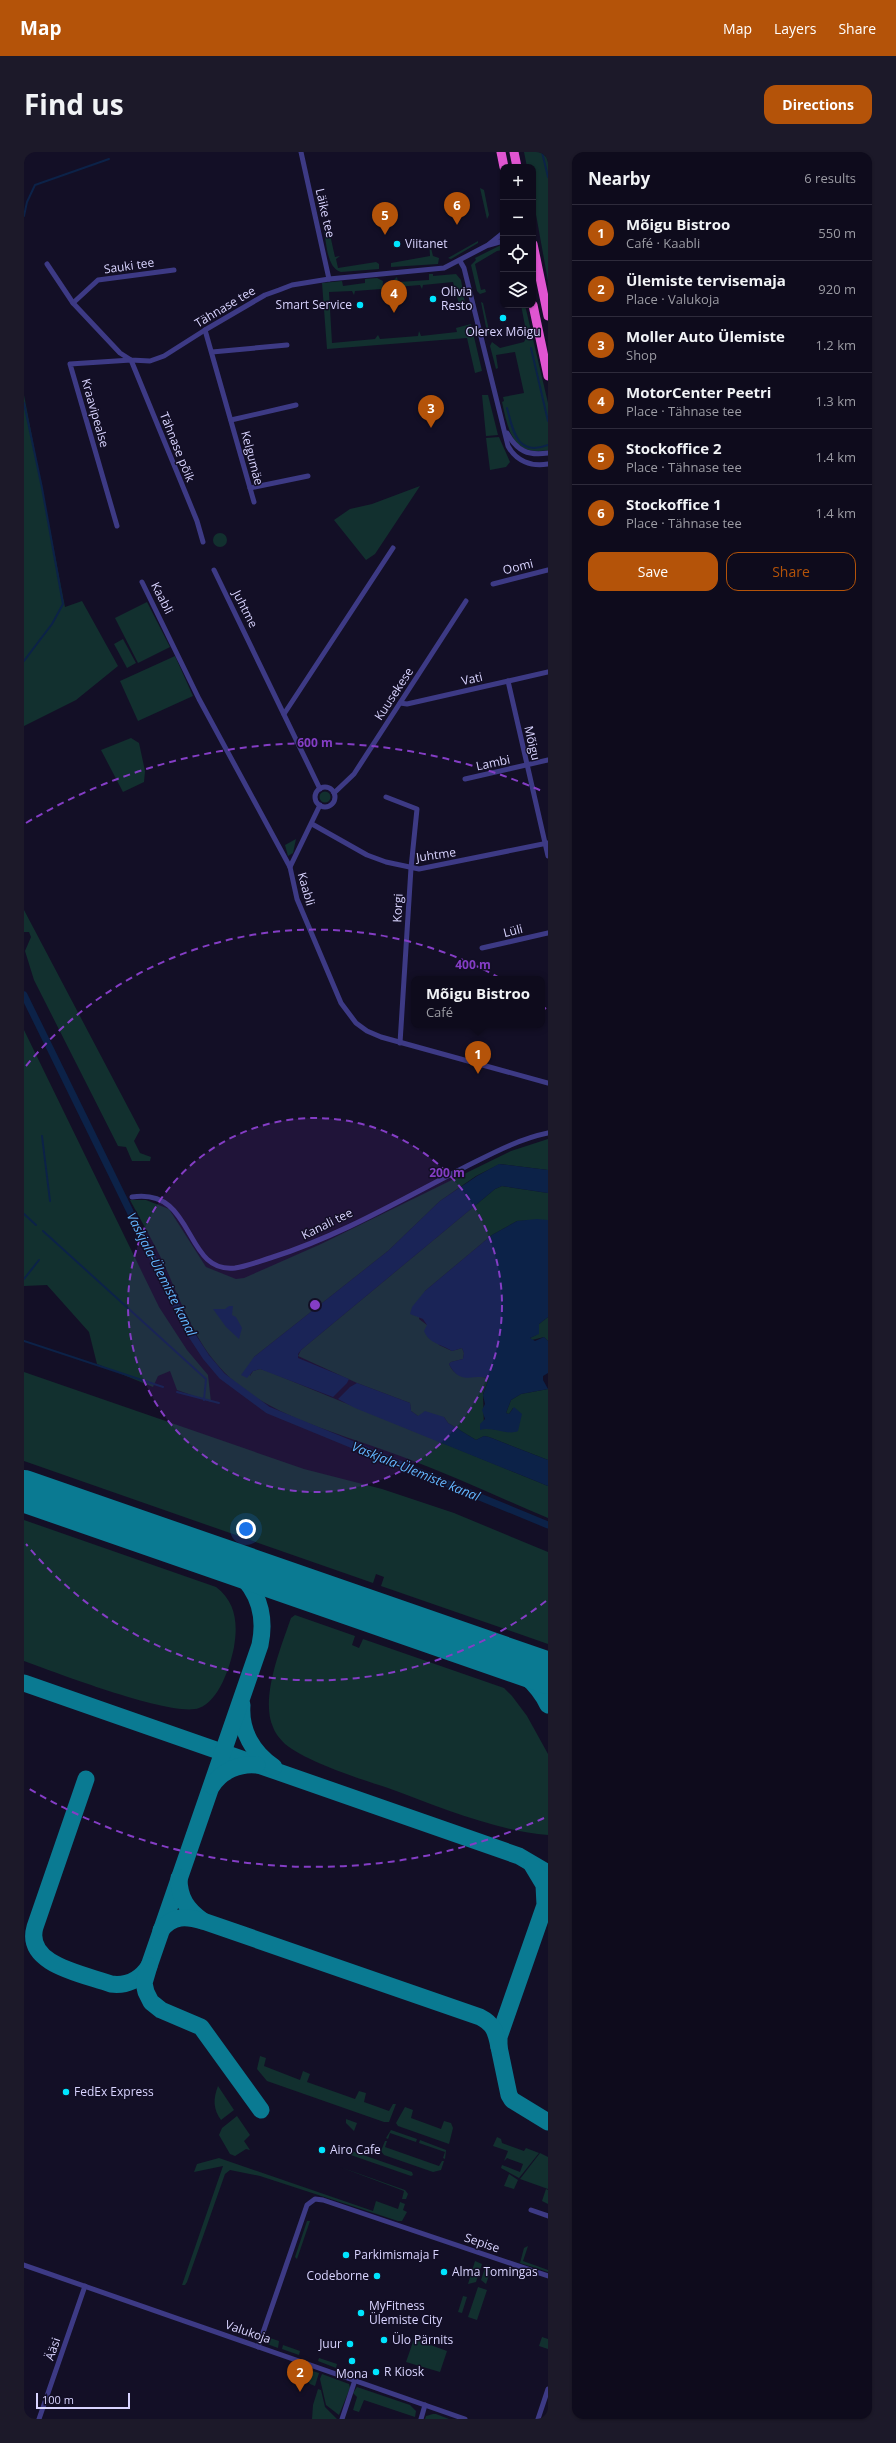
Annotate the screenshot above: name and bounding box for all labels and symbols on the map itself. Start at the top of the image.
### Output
street label: Läike tee [312,187,339,239]
pin: 6 [444,192,470,225]
pin: 5 [372,202,398,235]
place label: Viitanet [405,235,448,252]
marker: Viitanet [392,239,402,249]
street label: Sauki tee [103,254,156,277]
pin: 4 [381,280,407,313]
street label: Tähnase tee [191,282,258,331]
place label: Olivia Resto [441,283,472,314]
marker: Olivia Resto [428,294,438,304]
place label: Smart Service [276,296,352,313]
marker: Smart Service [355,300,365,310]
marker: Olerex Mõigu [498,313,508,323]
place label: Olerex Mõigu [465,323,541,340]
street label: Kraavipealse [78,376,113,450]
pin: 3 [418,395,444,428]
street label: Tähnase põik [156,409,199,485]
street label: Kelgumäe [237,429,268,487]
street label: Oomi [501,555,535,578]
street label: Kaabli [147,579,178,617]
street label: Juhtme [228,586,262,631]
street label: Kuusekese [370,664,417,724]
street label: Vati [460,668,484,689]
street label: Mõigu [520,724,545,762]
text: 600 m [297,734,333,751]
street label: Lambi [474,751,511,774]
street label: Juhtme [414,843,457,866]
street label: Kaabli [294,870,319,908]
street label: Korgi [388,893,407,923]
street label: Lüli [501,920,524,941]
text: 400 m [455,956,491,973]
pin: 1 [465,1041,491,1074]
text: 200 m [429,1164,465,1181]
street label: Kanali tee [298,1204,355,1243]
water label: Vaskjala-Ülemiste kanal [123,1209,201,1340]
centre of rings [308,1298,322,1312]
water label: Vaskjala-Ülemiste kanal [349,1437,483,1505]
your location [236,1519,256,1539]
place label: FedEx Express [74,2083,154,2100]
marker: FedEx Express [61,2087,71,2097]
place label: Airo Cafe [330,2141,381,2158]
marker: Airo Cafe [317,2145,327,2155]
street label: Sepise [462,2229,502,2257]
place label: Parkimismaja F [354,2246,439,2263]
marker: Parkimismaja F [341,2250,351,2260]
place label: Alma Tomingas [452,2263,538,2280]
place label: Codeborne [307,2267,369,2284]
marker: Alma Tomingas [439,2267,449,2277]
marker: Codeborne [372,2271,382,2281]
place label: MyFitness Ülemiste City [369,2297,443,2328]
marker: MyFitness Ülemiste City [356,2308,366,2318]
street label: Valukoja [223,2316,273,2347]
place label: Ülo Pärnits [392,2331,454,2348]
street label: Ääsi [41,2335,64,2362]
place label: Juur [318,2335,342,2352]
marker: Ülo Pärnits [379,2335,389,2345]
marker: Juur [345,2339,355,2349]
marker: Mona [347,2356,357,2366]
pin: 2 [287,2359,313,2392]
place label: R Kiosk [384,2363,425,2380]
place label: Mona [336,2365,368,2382]
marker: R Kiosk [371,2367,381,2377]
scale bar [36,2391,130,2410]

